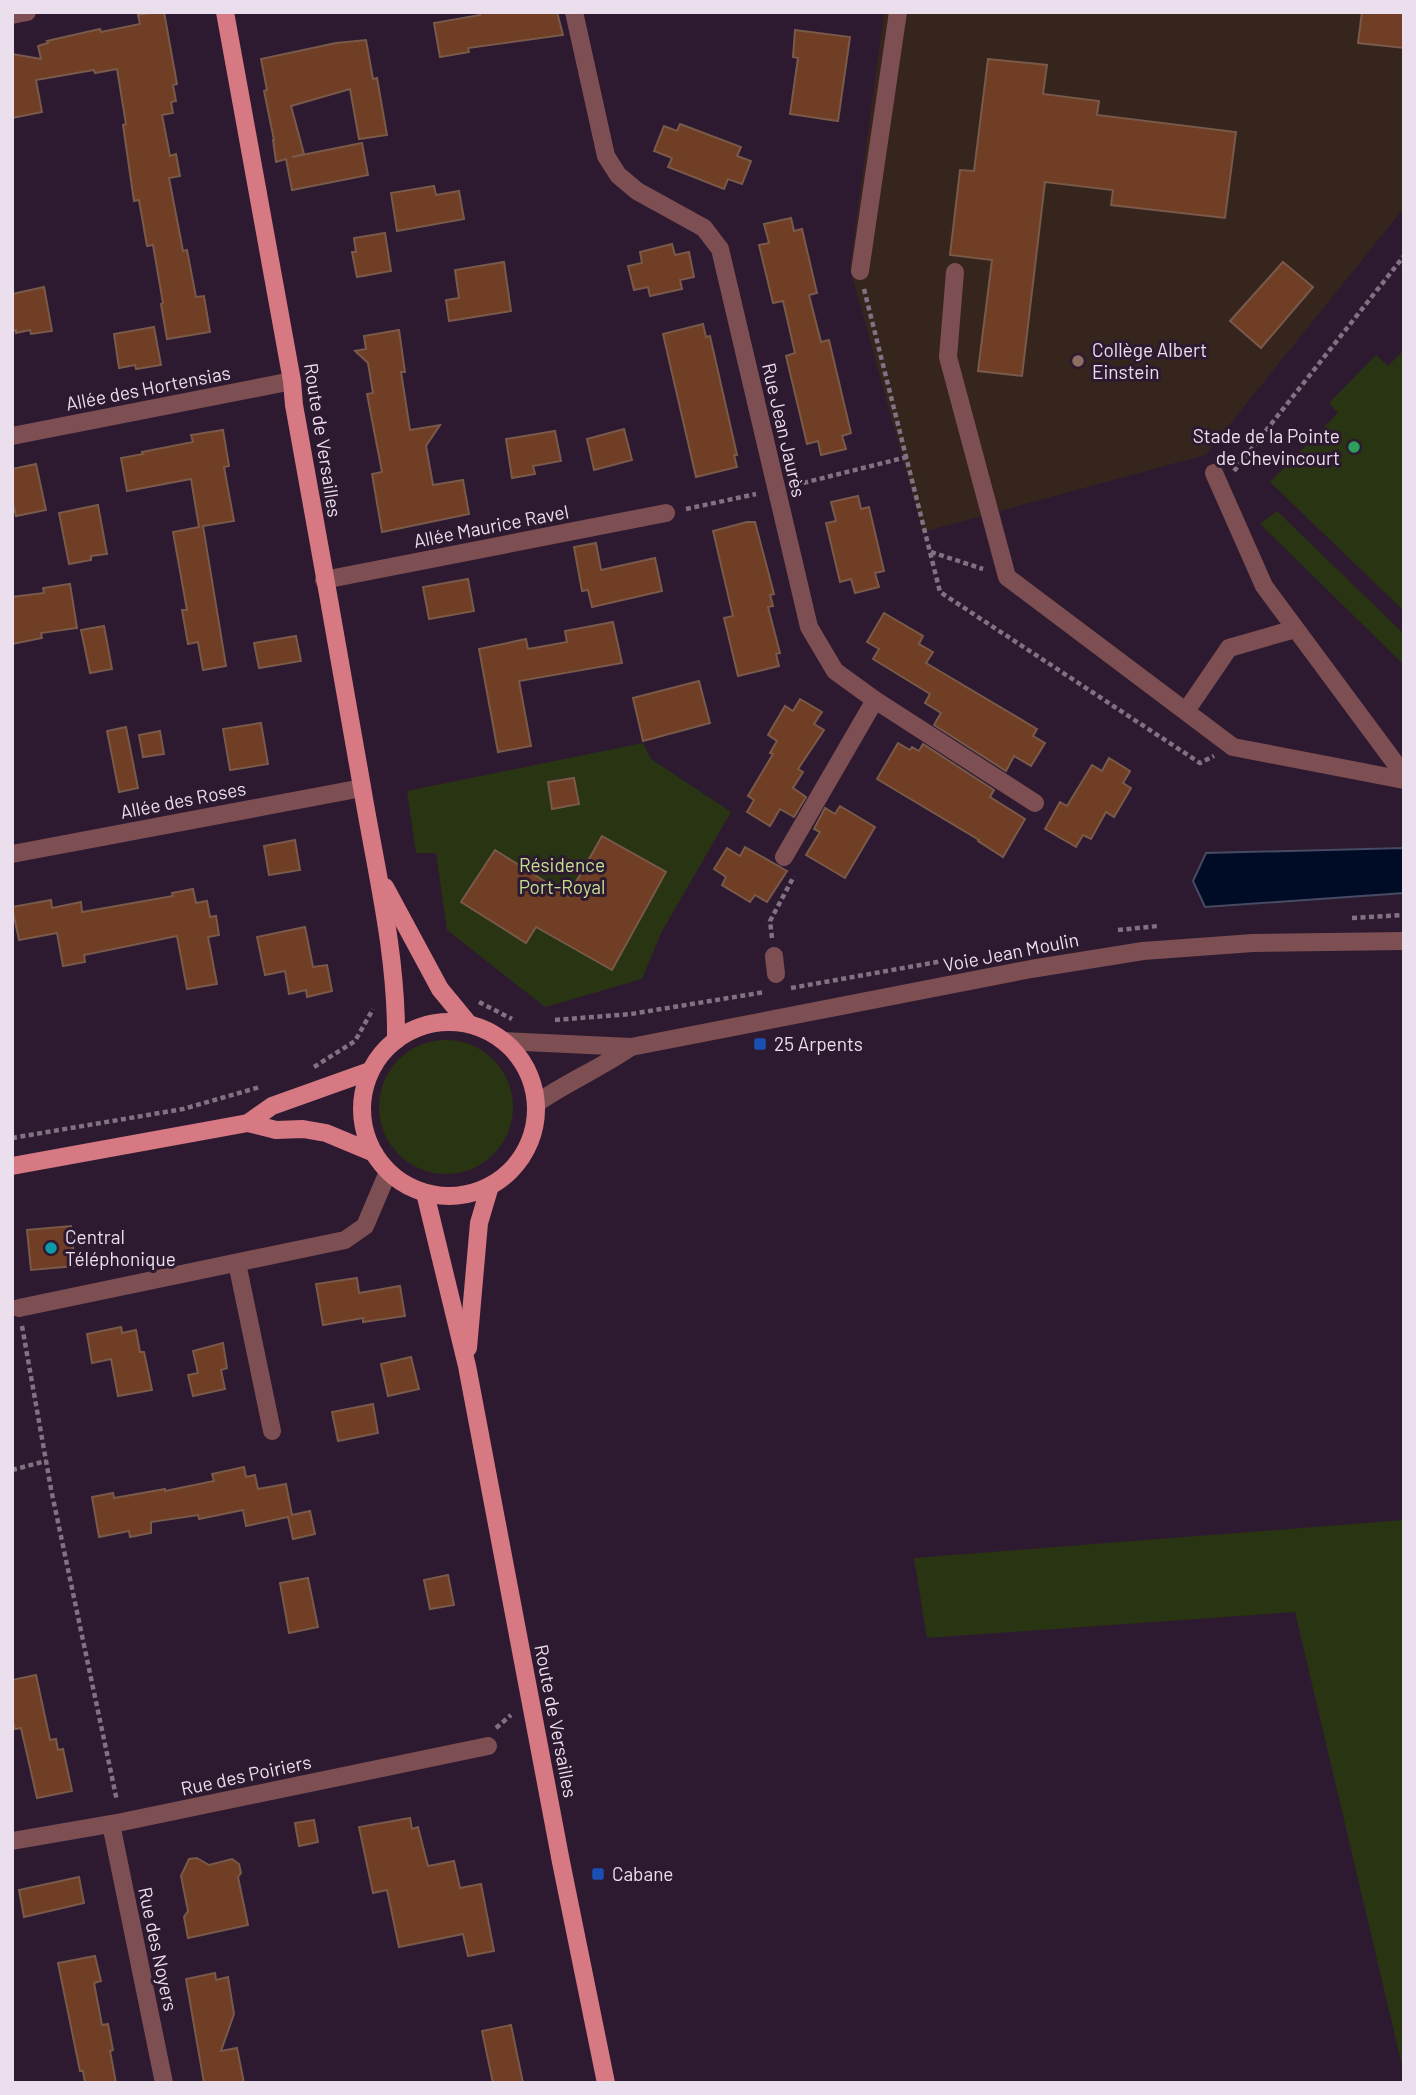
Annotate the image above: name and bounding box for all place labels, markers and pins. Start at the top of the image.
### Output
place label: Collège Albert Einstein [1092,338,1207,383]
marker: Collège Albert Einstein [1070,353,1086,369]
place label: Stade de la Pointe de Chevincourt [1193,424,1340,469]
marker: Stade de la Pointe de Chevincourt [1346,439,1362,455]
place label: 25 Arpents [774,1032,863,1055]
marker: 25 Arpents [752,1036,768,1052]
place label: Central Téléphonique [65,1225,176,1270]
marker: Central Téléphonique [43,1240,59,1256]
place label: Cabane [612,1862,673,1885]
marker: Cabane [590,1866,606,1882]

